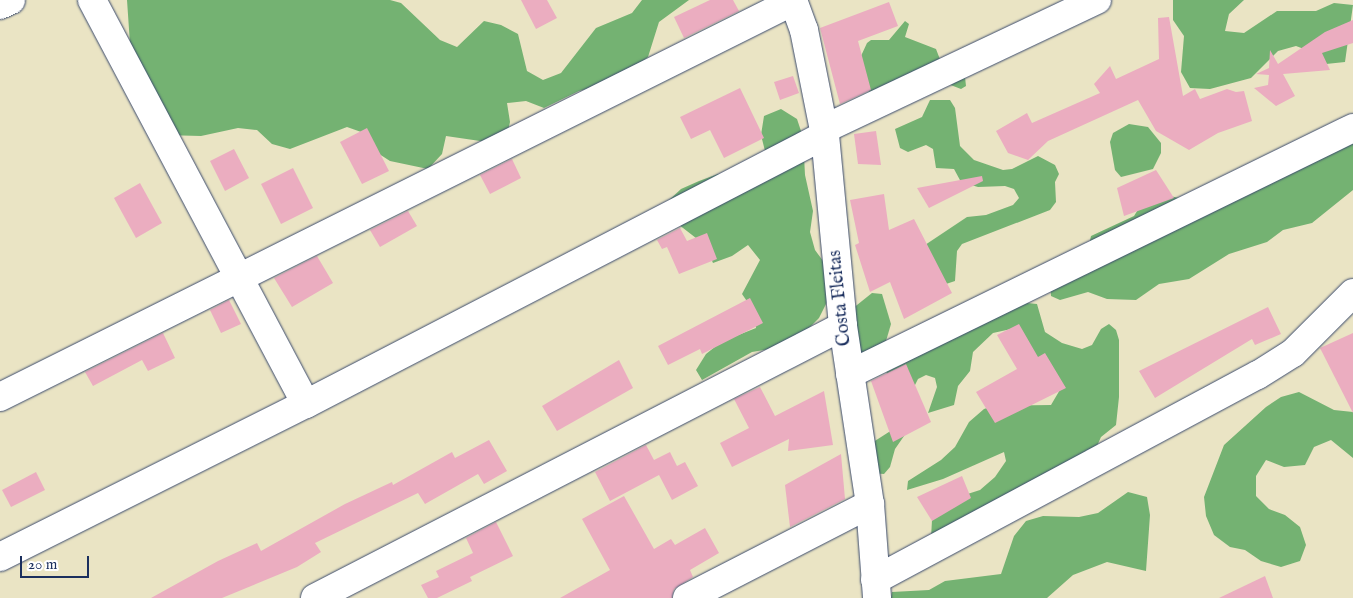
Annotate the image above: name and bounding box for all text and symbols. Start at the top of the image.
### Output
street label: Costa Fleitas [825,249,857,347]
scale bar [22,546,91,578]
text: 20 m [28,555,57,574]

